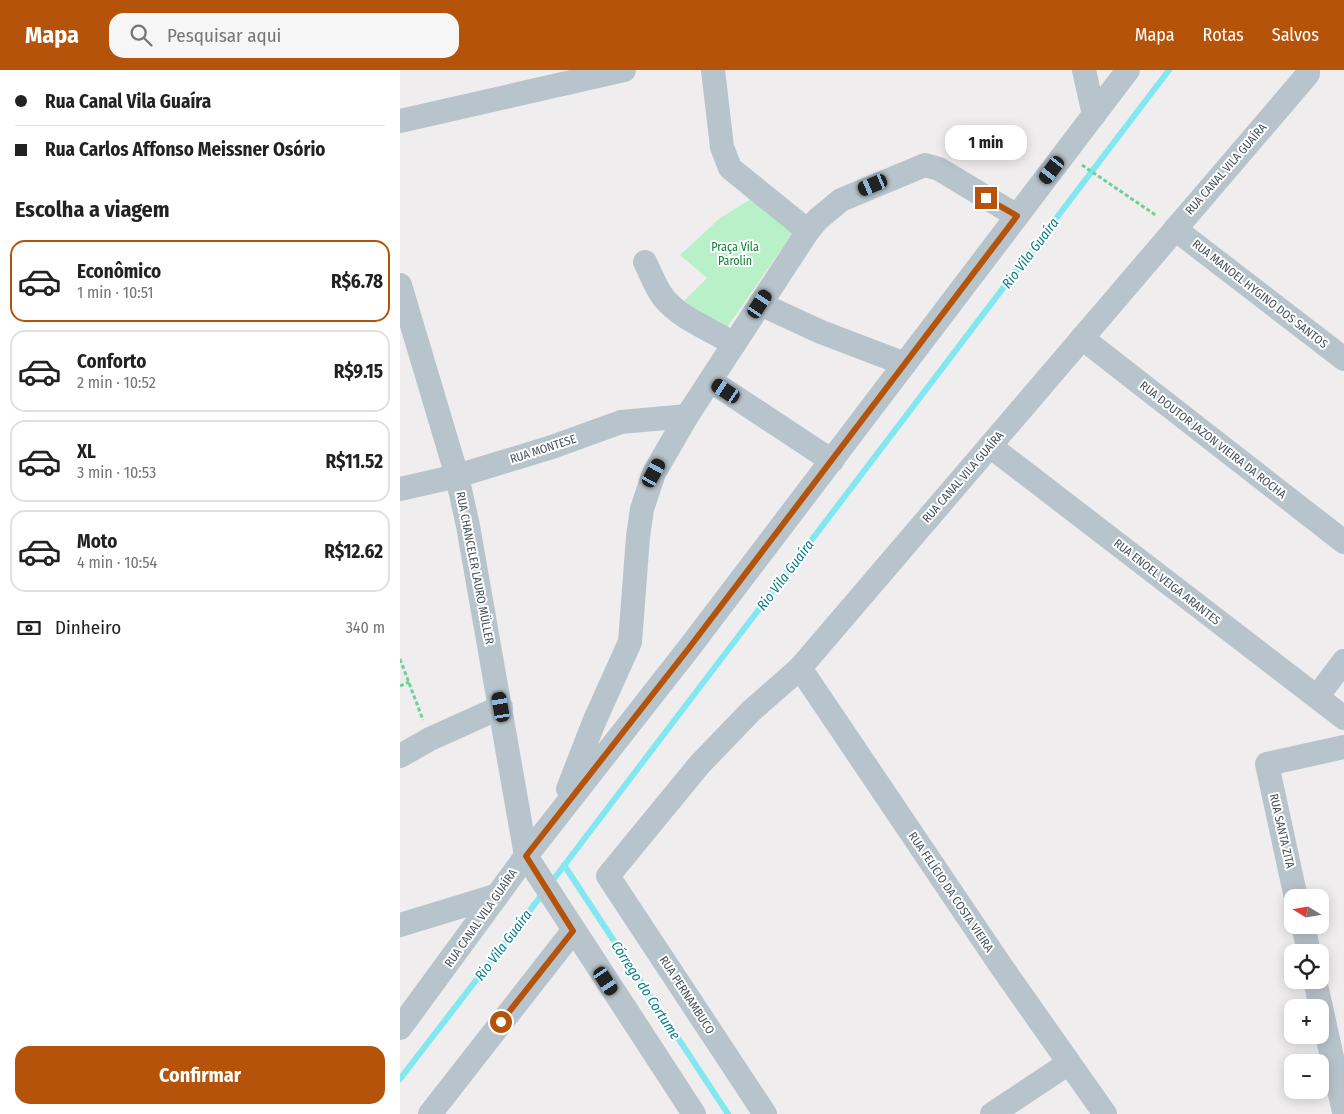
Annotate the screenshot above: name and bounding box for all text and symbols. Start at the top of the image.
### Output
search box [109,13,459,58]
text: Mapa [25,21,79,49]
icon: search [127,21,155,49]
text: Pesquisar aqui [167,24,281,47]
text: Mapa [1135,24,1175,46]
text: Rotas [1203,24,1244,46]
text: Salvos [1272,24,1319,46]
text: Rua Canal Vila Guaíra [45,90,211,113]
street label: RUA CANAL VILA GUAÍRA [1182,119,1270,218]
callout: 1 min [945,126,1027,160]
text: 1 min [969,133,1003,152]
text: Rua Carlos Affonso Meissner Osório [45,138,325,161]
car [1036,154,1067,186]
car [856,172,889,198]
route end [975,187,997,209]
text: Escolha a viagem [15,196,170,223]
water label: Rio Vila Guaíra [998,215,1062,292]
street label: RUA MANOEL HYGINO DOS SANTOS [1190,237,1330,351]
park label: Praça Vila Parolin [711,240,759,268]
icon: car [17,259,62,304]
text: Econômico [77,260,161,283]
text: R$6.78 [331,270,383,293]
text: 1 min · 10:51 [77,283,154,302]
car [745,287,774,321]
icon: car [17,349,62,394]
text: Conforto [77,350,146,373]
text: R$9.15 [334,360,383,383]
text: 2 min · 10:52 [77,373,156,392]
car [709,376,742,406]
street label: RUA DOUTOR JAZON VIEIRA DA ROCHA [1137,378,1290,502]
street label: RUA CANAL VILA GUAÍRA [919,427,1007,526]
street label: RUA MONTESE [508,432,578,466]
icon: car [17,439,62,484]
text: XL [77,440,96,463]
text: R$11.52 [326,450,383,473]
car [640,456,667,490]
text: 3 min · 10:53 [77,463,156,482]
street label: RUA CHANCELER LAURO MÜLLER [453,490,499,646]
icon: car [17,529,62,574]
text: Moto [77,530,117,553]
street label: RUA ENOEL VEIGA ARANTES [1111,536,1223,628]
water label: Rio Vila Guaíra [753,537,817,614]
text: R$12.62 [324,540,383,563]
text: 4 min · 10:54 [77,553,157,572]
icon: cash [15,614,43,642]
text: Dinheiro [55,616,121,639]
text: 340 m [346,618,385,637]
car [491,691,510,723]
street label: RUA SANTA ZITA [1267,792,1298,870]
street label: RUA FELÍCIO DA COSTA VIEIRA [906,829,998,955]
street label: RUA CANAL VILA GUAÍRA [441,865,521,970]
north arrow [1284,889,1329,934]
map controls [1284,889,1329,1099]
water label: Rio Vila Guaíra [471,907,535,984]
water label: Córrego do Cortume [607,938,684,1043]
button: locate [1284,944,1329,989]
street label: RUA PERNAMBUCO [657,953,717,1037]
car [591,964,620,998]
button: + [1284,999,1329,1044]
route start [490,1011,512,1033]
button: Confirmar [15,1046,385,1104]
button: − [1284,1054,1329,1099]

